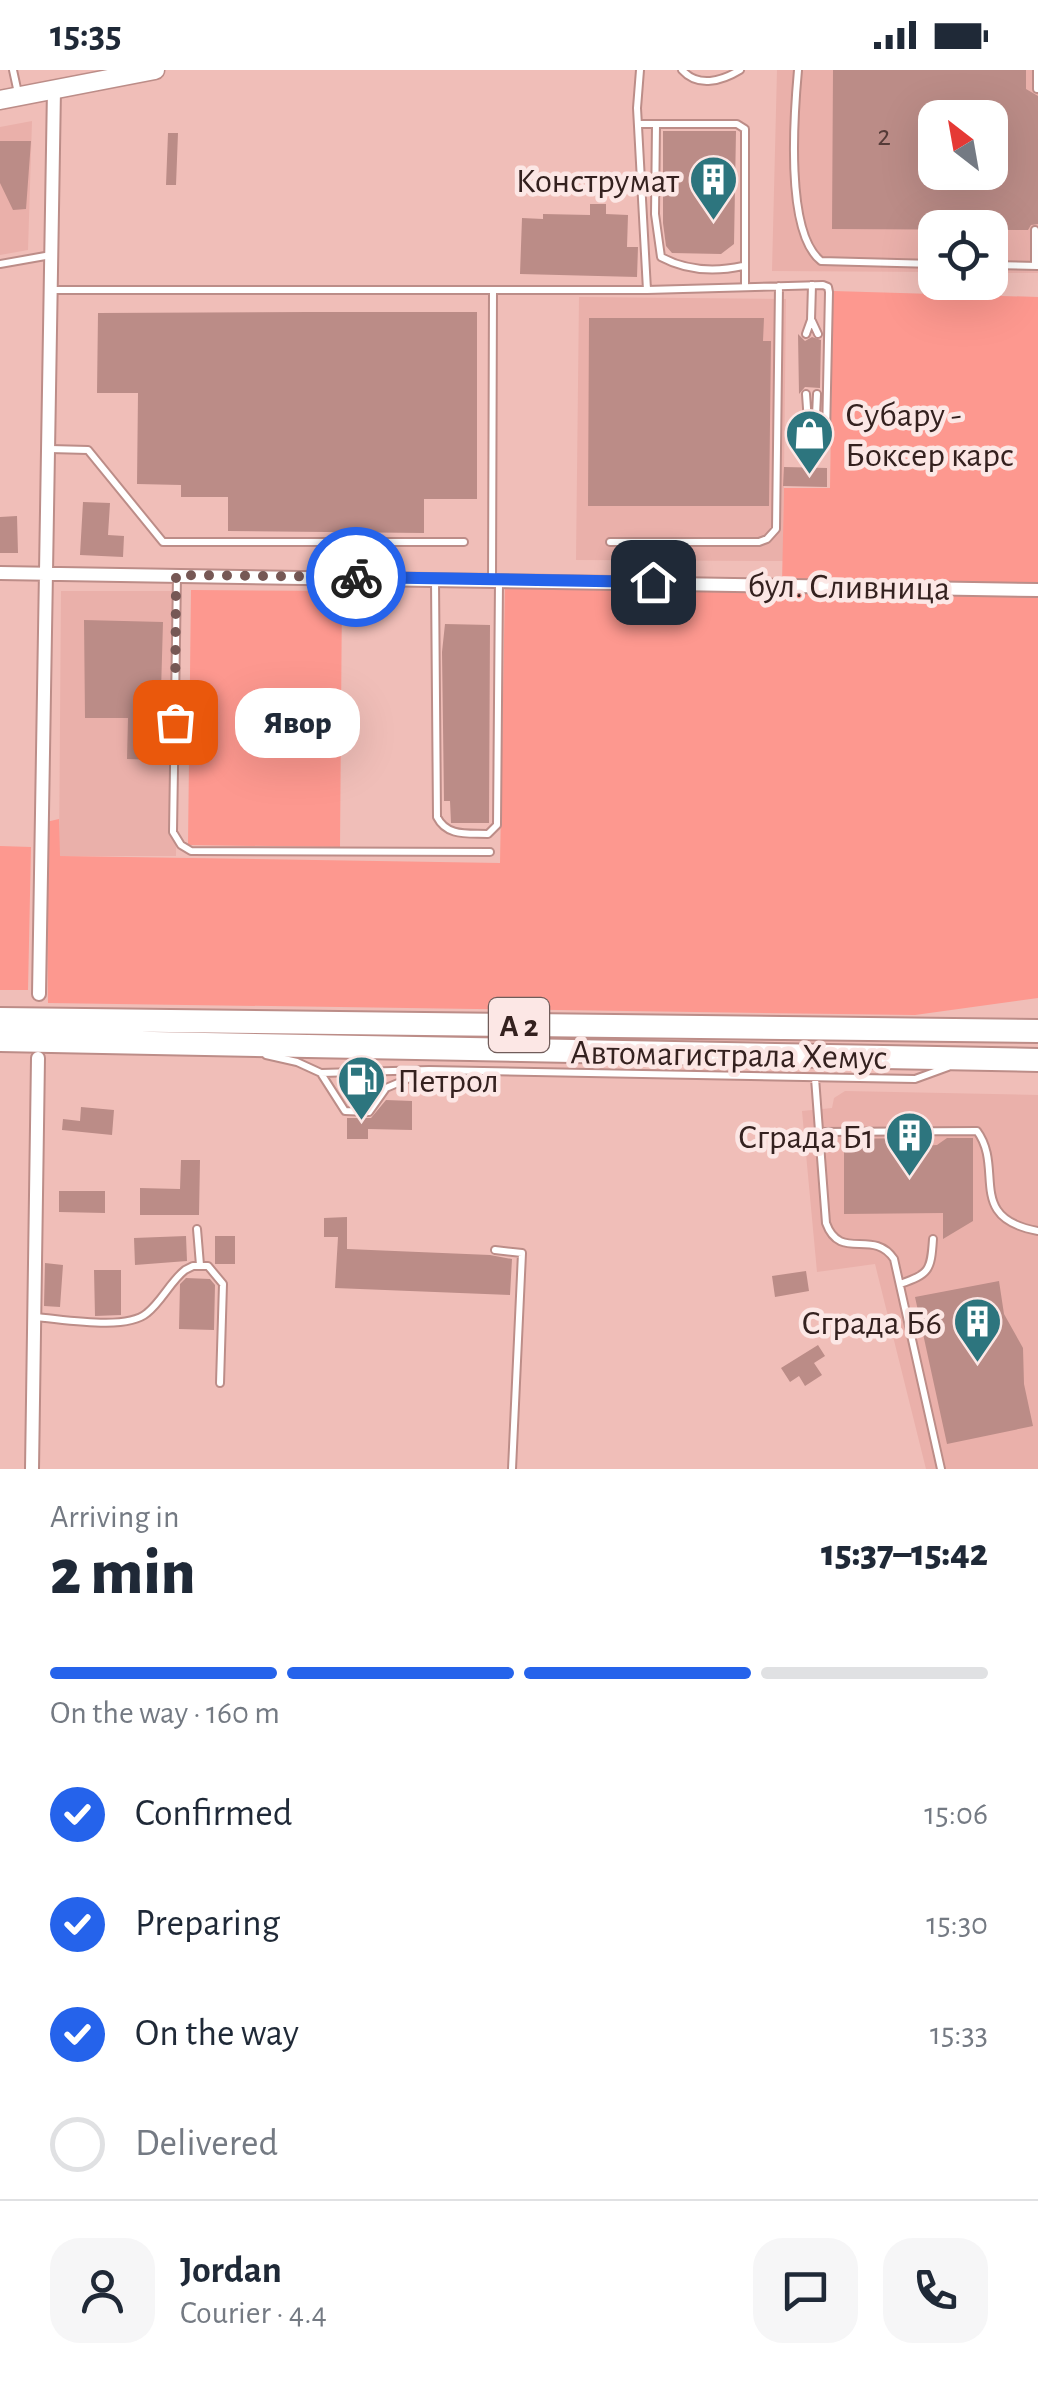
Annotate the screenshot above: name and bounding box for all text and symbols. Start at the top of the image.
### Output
text: 15:35 [50,16,122,54]
north arrow [918,100,1008,190]
map controls [918,100,1008,300]
house number: 2 [877,121,891,151]
building icon: Конструмат [688,154,740,222]
place label: Конструмат [515,164,679,199]
button: locate [918,210,1008,300]
place label: Субару - Боксер карс [845,398,1014,473]
shop icon: Субару - Боксер карс [784,408,836,476]
courier [306,527,406,627]
pin [611,540,696,625]
icon: bike [329,550,384,605]
icon: home [626,555,681,610]
street label: бул. Сливница [747,568,951,607]
pin [133,680,218,765]
callout: Явор [235,687,360,757]
icon: bag [148,695,203,750]
text: Явор [263,707,332,739]
road number: A 2 [489,998,549,1052]
street label: Автомагистрала Хемус [570,1035,888,1076]
fuel station icon: Петрол [336,1054,388,1122]
place label: Петрол [397,1064,499,1099]
building icon: Сграда Б1 [883,1110,935,1178]
place label: Сграда Б1 [738,1120,874,1155]
building icon: Сграда Б6 [951,1296,1003,1364]
place label: Сграда Б6 [801,1306,942,1341]
text: Arriving in [50,1501,179,1533]
text: 15:37–15:42 [821,1535,988,1573]
text: 2 min [50,1541,196,1606]
text: On the way · 160 m [50,1697,280,1729]
icon: check [50,1787,105,1842]
text: Confirmed [135,1795,292,1833]
text: 15:06 [924,1798,988,1830]
icon: check [50,1897,105,1952]
text: Preparing [135,1905,280,1943]
text: 15:30 [926,1908,988,1940]
icon: check [50,2007,105,2062]
text: On the way [135,2015,299,2053]
text: 15:33 [930,2018,988,2050]
text: Delivered [135,2125,278,2163]
button: person [50,2238,155,2343]
button: chat [753,2238,858,2343]
button: phone [883,2238,988,2343]
text: Jordan [180,2252,282,2290]
text: Courier · 4.4 [180,2297,327,2329]

